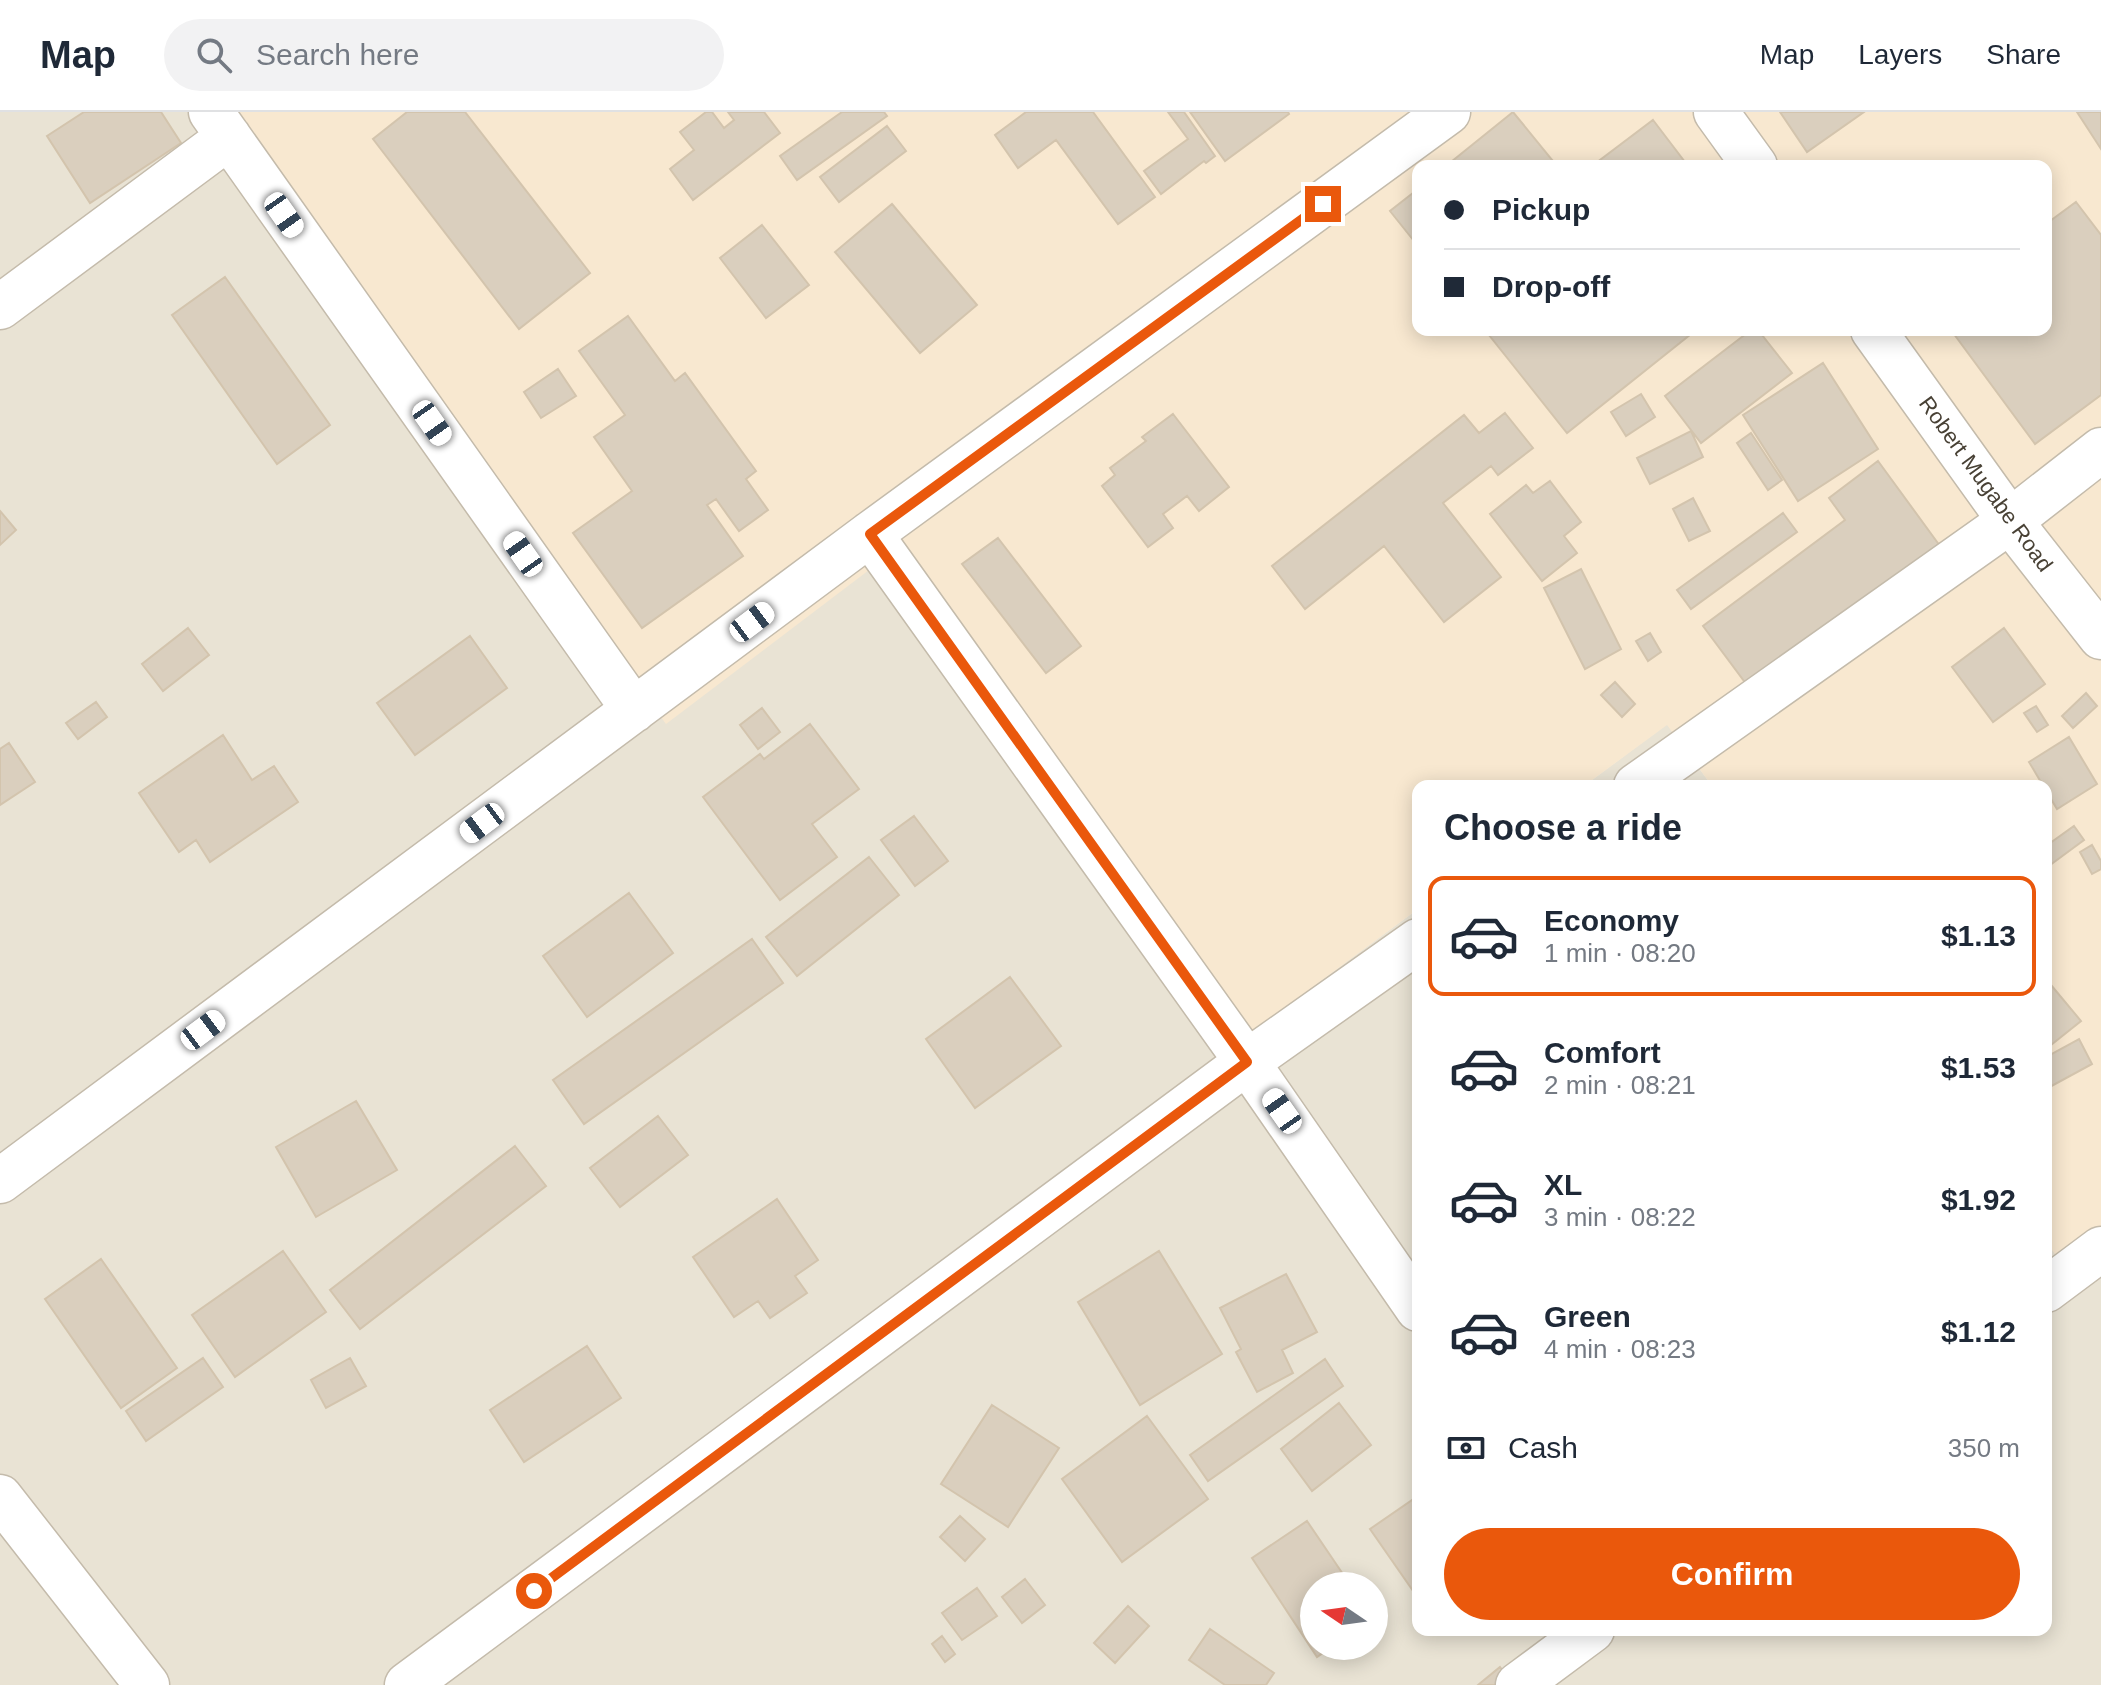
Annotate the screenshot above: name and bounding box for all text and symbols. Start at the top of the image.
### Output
search box [164,19,724,91]
icon: search [192,33,236,77]
text: Map [40,34,116,76]
text: Search here [256,38,419,71]
text: Map [1760,39,1814,70]
text: Layers [1858,39,1942,70]
text: Share [1986,39,2061,70]
route end [1305,186,1341,222]
car [260,188,308,242]
text: Pickup [1492,193,1590,226]
text: Drop-off [1492,270,1610,303]
street label: Robert Mugabe Road [1914,392,2058,576]
car [408,396,456,450]
car [499,527,547,581]
car [726,598,778,646]
car [456,799,508,847]
text: Choose a ride [1444,807,1682,848]
icon: car [1448,900,1520,972]
text: Economy [1544,904,1679,937]
text: $1.13 [1941,919,2016,952]
text: 1 min · 08:20 [1544,938,1696,968]
car [177,1006,229,1054]
icon: car [1448,1032,1520,1104]
text: Comfort [1544,1036,1661,1069]
text: $1.53 [1941,1051,2016,1084]
text: 2 min · 08:21 [1544,1070,1696,1100]
car [1258,1084,1306,1138]
icon: car [1448,1164,1520,1236]
text: XL [1544,1168,1582,1201]
text: $1.92 [1941,1183,2016,1216]
text: 3 min · 08:22 [1544,1202,1696,1232]
icon: car [1448,1296,1520,1368]
text: Green [1544,1300,1631,1333]
text: $1.12 [1941,1315,2016,1348]
text: 4 min · 08:23 [1544,1334,1696,1364]
icon: cash [1444,1426,1488,1470]
text: Cash [1508,1431,1578,1464]
text: 350 m [1948,1433,2020,1463]
button: Confirm [1444,1528,2020,1620]
north arrow [1300,1572,1388,1660]
map controls [1300,1572,1388,1660]
route start [516,1573,552,1609]

